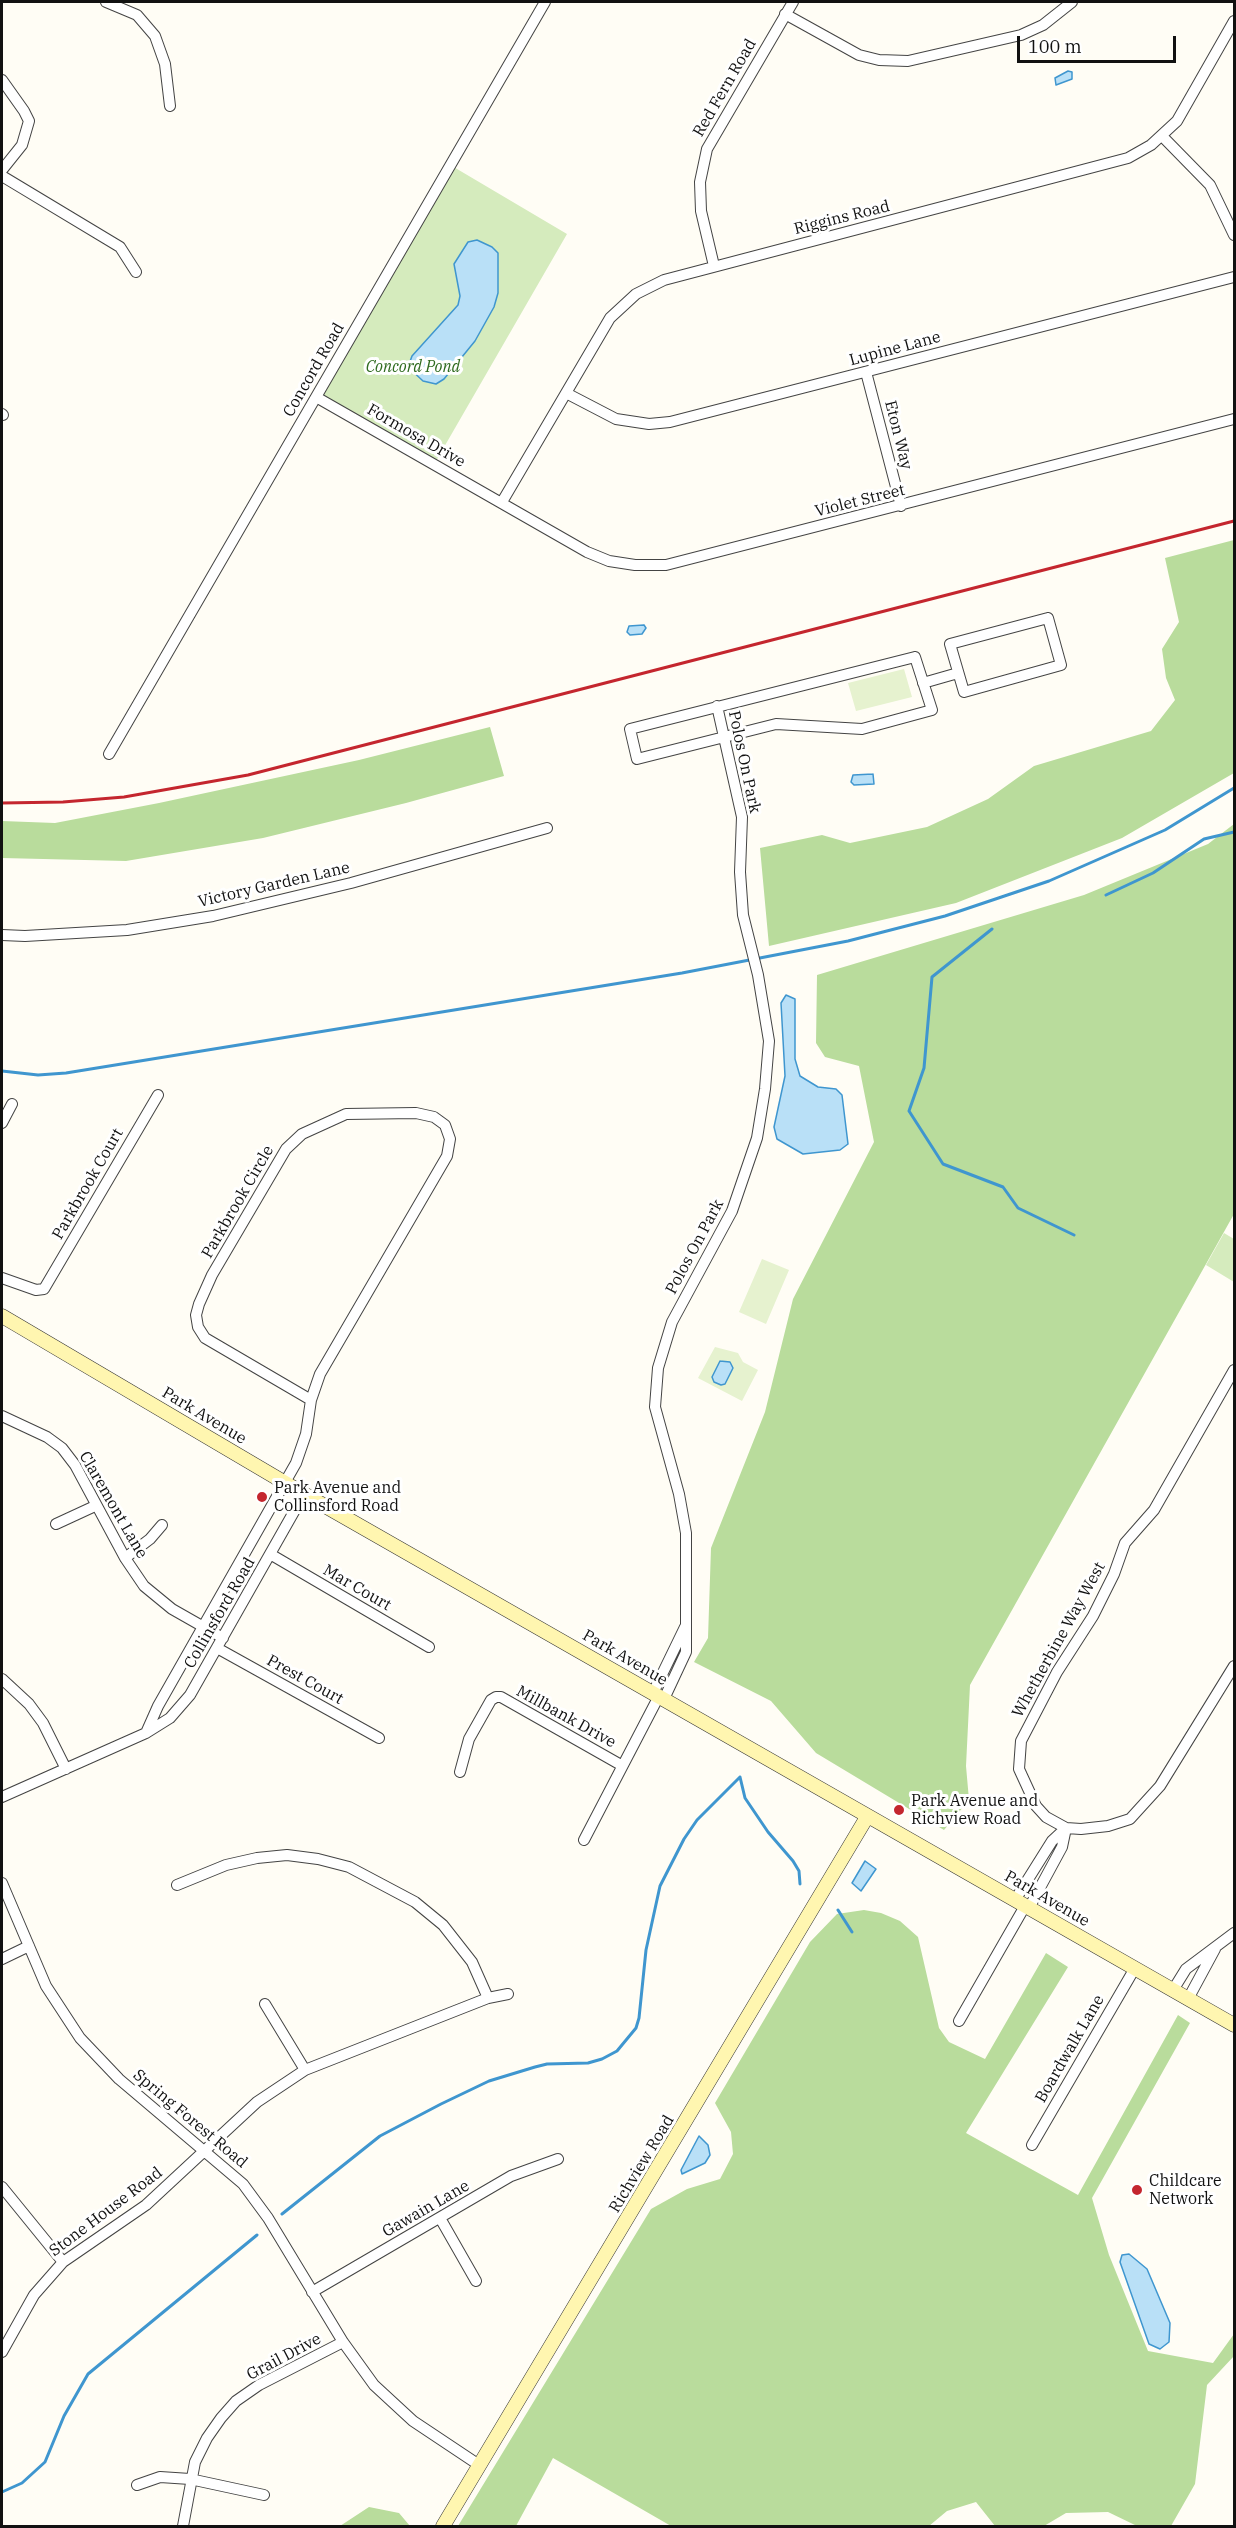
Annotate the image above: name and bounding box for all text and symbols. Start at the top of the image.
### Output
scale bar [1020,24,1179,62]
text: 100 m [1028,35,1082,58]
street label: Red Fern Road [689,36,761,140]
street label: Riggins Road [792,197,892,239]
street label: Concord Road [279,320,349,420]
street label: Lupine Lane [847,328,943,370]
park label: Concord Pond [366,357,460,377]
street label: Eton Way [880,398,916,472]
street label: Formosa Drive [363,400,469,472]
street label: Violet Street [813,481,907,521]
street label: Polos On Park [724,709,764,815]
street label: Victory Garden Lane [196,858,352,912]
street label: Parkbrook Court [48,1125,128,1243]
street label: Parkbrook Circle [198,1142,278,1262]
street label: Polos On Park [662,1196,728,1298]
street label: Park Avenue [158,1383,250,1449]
street label: Claremont Lane [75,1448,151,1562]
place label: Park Avenue and Collinsford Road [274,1478,401,1516]
marker: Park Avenue and Collinsford Road [255,1490,269,1504]
street label: Collinsford Road [180,1554,260,1672]
street label: Whetherbine Way West [1008,1559,1110,1721]
street label: Mar Court [319,1561,395,1615]
street label: Park Avenue [579,1626,671,1690]
street label: Prest Court [263,1651,347,1709]
street label: Millbank Drive [513,1682,619,1752]
place label: Park Avenue and Richview Road [911,1791,1038,1829]
marker: Park Avenue and Richview Road [892,1803,906,1817]
street label: Park Avenue [1001,1867,1093,1931]
street label: Boardwalk Lane [1031,1992,1109,2106]
street label: Spring Forest Road [129,2066,251,2172]
street label: Richview Road [605,2112,679,2216]
street label: Stone House Road [46,2163,166,2261]
place label: Childcare Network [1149,2171,1222,2209]
street label: Gawain Lane [379,2176,473,2242]
marker: Childcare Network [1130,2183,1144,2197]
street label: Grail Drive [244,2329,324,2385]

